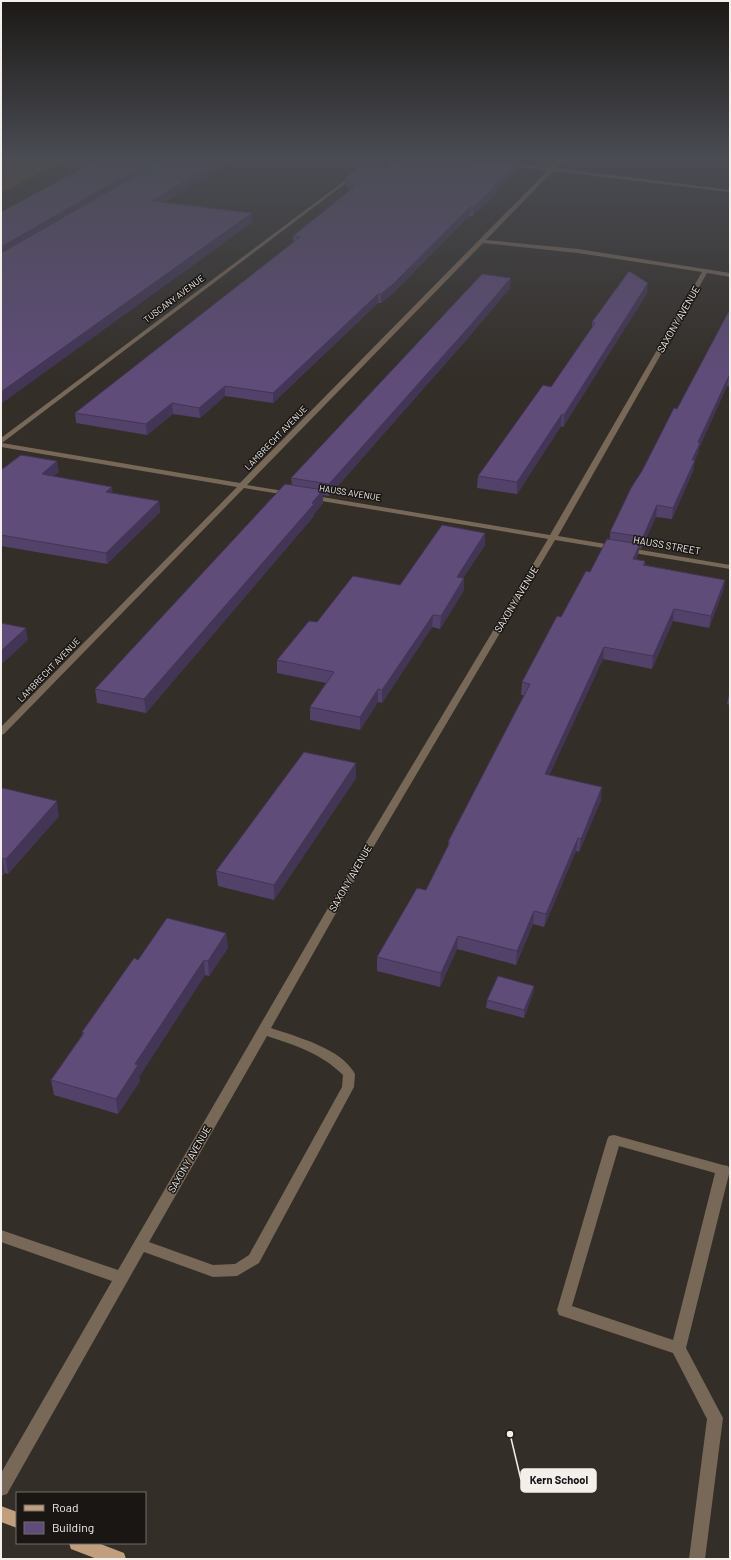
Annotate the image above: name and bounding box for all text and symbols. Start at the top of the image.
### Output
street label: TUSCANY AVENUE [141,272,206,325]
street label: SAXONY AVENUE [654,284,702,354]
street label: LAMBRECHT AVENUE [242,403,309,472]
street label: HAUSS AVENUE [318,482,382,503]
street label: HAUSS STREET [632,533,702,557]
street label: SAXONY AVENUE [492,564,540,634]
street label: LAMBRECHT AVENUE [15,635,82,704]
street label: SAXONY AVENUE [326,843,374,913]
street label: SAXONY AVENUE [165,1124,213,1194]
callout: Kern School [521,1469,596,1492]
text: Kern School [530,1473,588,1486]
legend [16,1492,146,1544]
text: Road [52,1500,79,1514]
text: Building [52,1520,94,1534]

